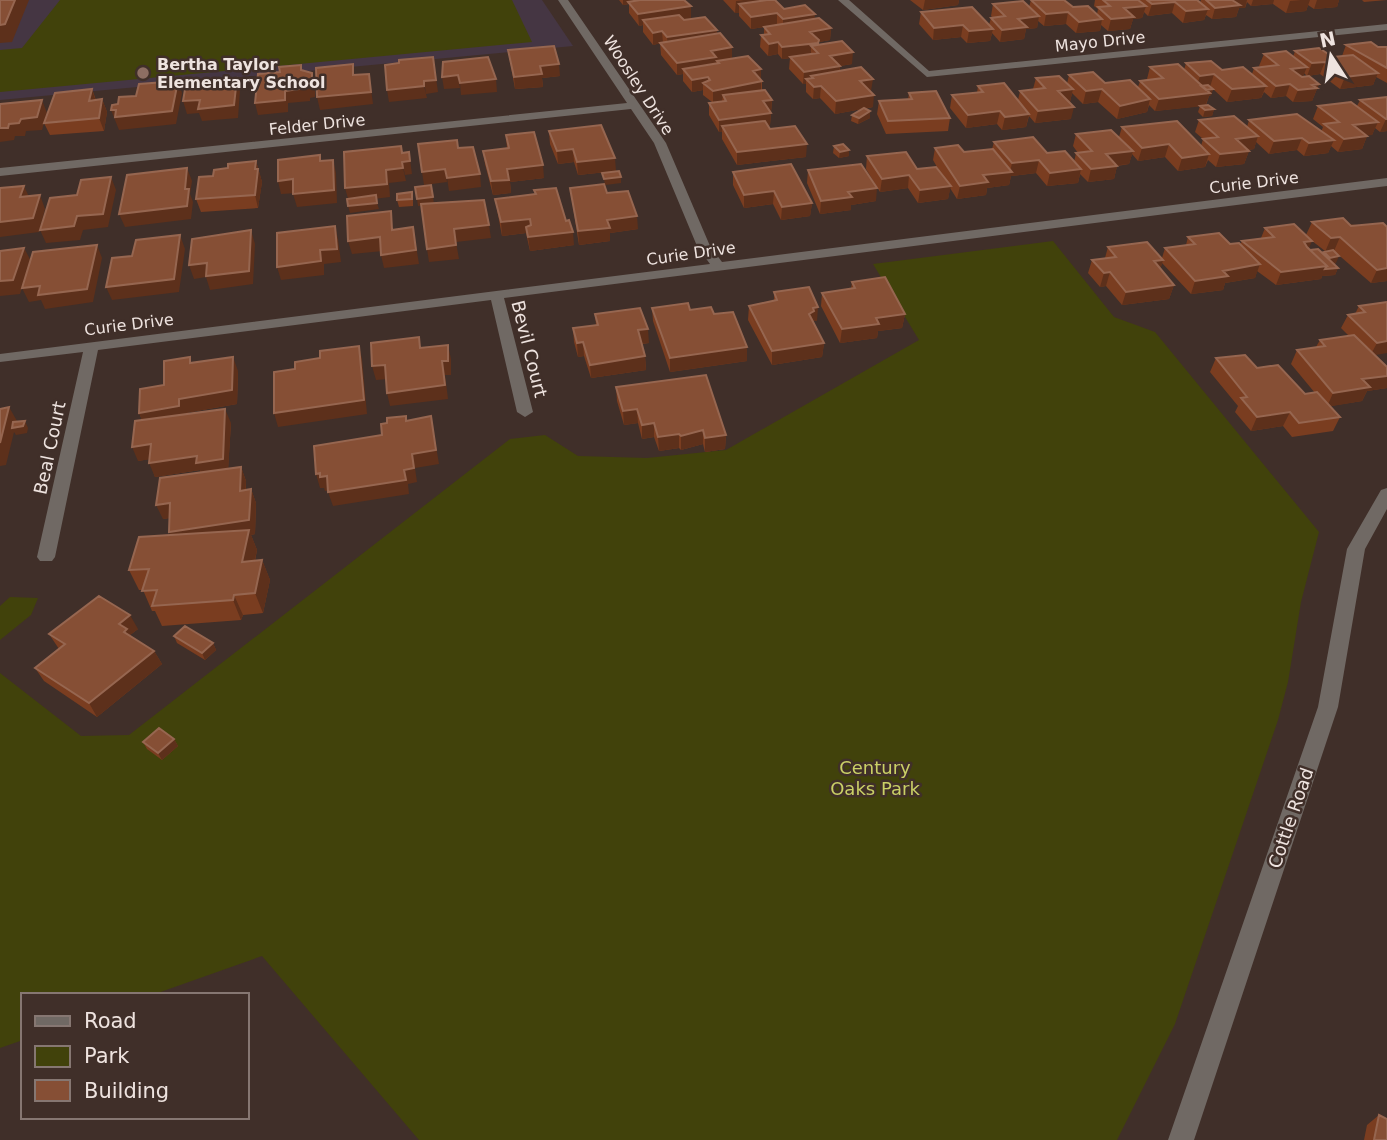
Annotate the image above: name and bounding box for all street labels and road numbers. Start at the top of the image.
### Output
street label: Mayo Drive [1054,27,1146,56]
street label: Woosley Drive [599,32,678,138]
street label: Felder Drive [268,110,366,139]
street label: Curie Drive [1208,168,1300,197]
street label: Curie Drive [645,238,737,269]
street label: Bevil Court [507,298,552,400]
street label: Curie Drive [83,310,175,339]
street label: Beal Court [29,399,70,496]
street label: Cottle Road [1264,765,1317,871]

